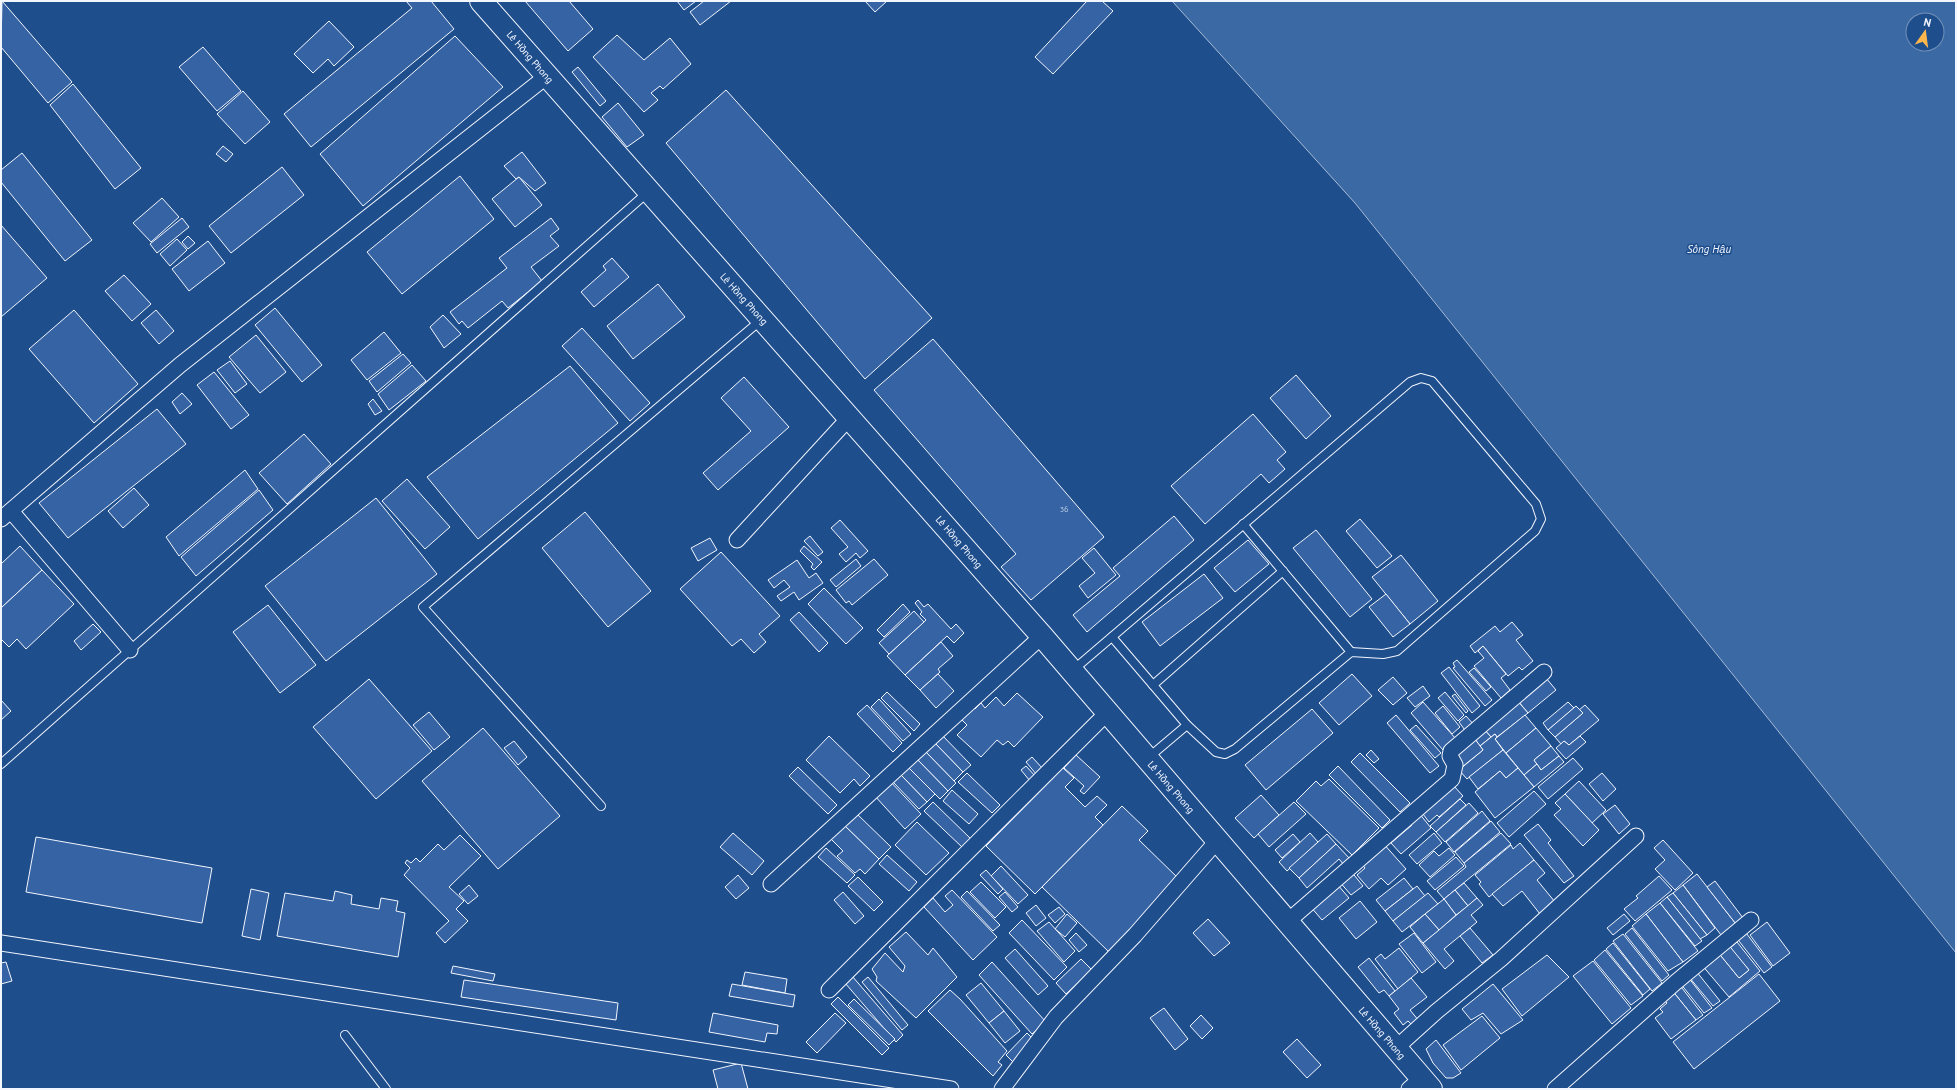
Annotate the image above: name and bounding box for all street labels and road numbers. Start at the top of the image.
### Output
street label: Lê Hồng Phong [504,28,556,86]
street label: Lê Hồng Phong [717,270,771,328]
street label: Lê Hồng Phong [933,513,985,571]
street label: Lê Hồng Phong [1145,758,1197,816]
street label: Lê Hồng Phong [1356,1004,1408,1062]

